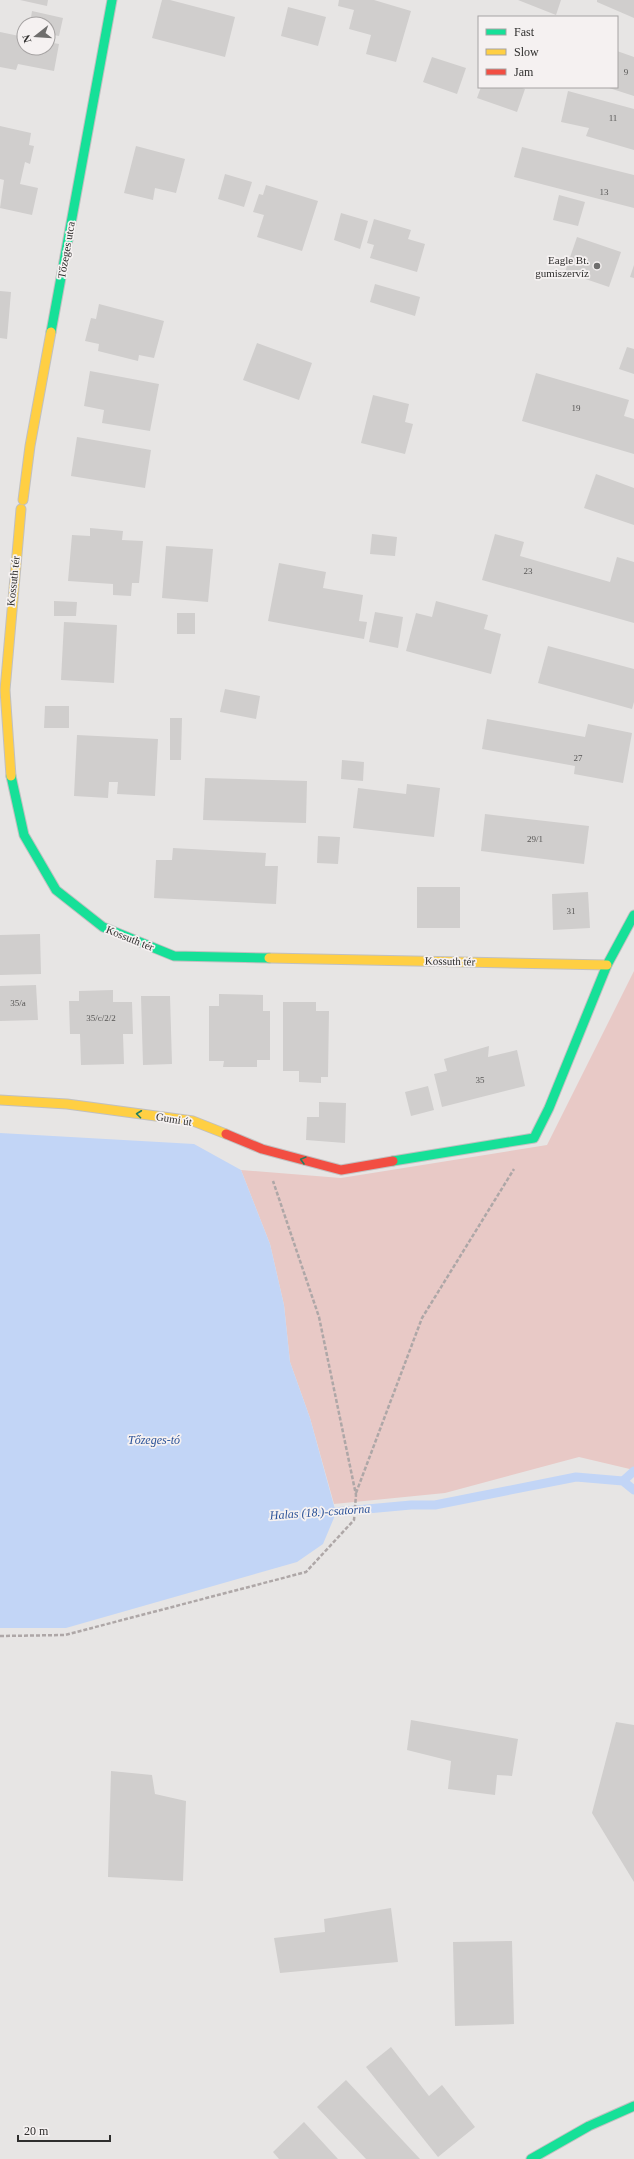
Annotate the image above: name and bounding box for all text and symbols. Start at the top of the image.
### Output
north arrow [16,16,56,56]
legend [478,16,618,88]
text: Fast [514,25,535,39]
text: N [20,33,33,44]
text: Slow [514,45,539,59]
text: Jam [514,65,534,79]
house number: 9 [624,67,629,77]
house number: 11 [609,113,617,123]
house number: 13 [600,187,609,197]
street label: Tőzeges utca [55,220,77,279]
place label: Eagle Bt. gumiszervíz [535,254,589,279]
marker: Eagle Bt. gumiszervíz [592,261,602,271]
house number: 19 [572,403,581,413]
street label: Kossuth tér [4,555,22,607]
house number: 23 [524,566,533,576]
house number: 27 [574,753,583,763]
house number: 29/1 [527,834,543,844]
house number: 31 [567,906,576,916]
street label: Kossuth tér [104,923,156,953]
street label: Kossuth tér [425,955,476,967]
house number: 35/a [10,998,26,1008]
house number: 35/c/2/2 [86,1013,116,1023]
house number: 35 [476,1075,485,1085]
one-way arrow [136,1110,142,1119]
street label: Gumi út [155,1110,193,1128]
one-way arrow [300,1156,307,1165]
water label: Tőzeges-tó [128,1433,180,1447]
water label: Halas (18.)-csatorna [268,1502,371,1523]
scale bar [18,2117,110,2143]
text: 20 m [24,2124,49,2138]

